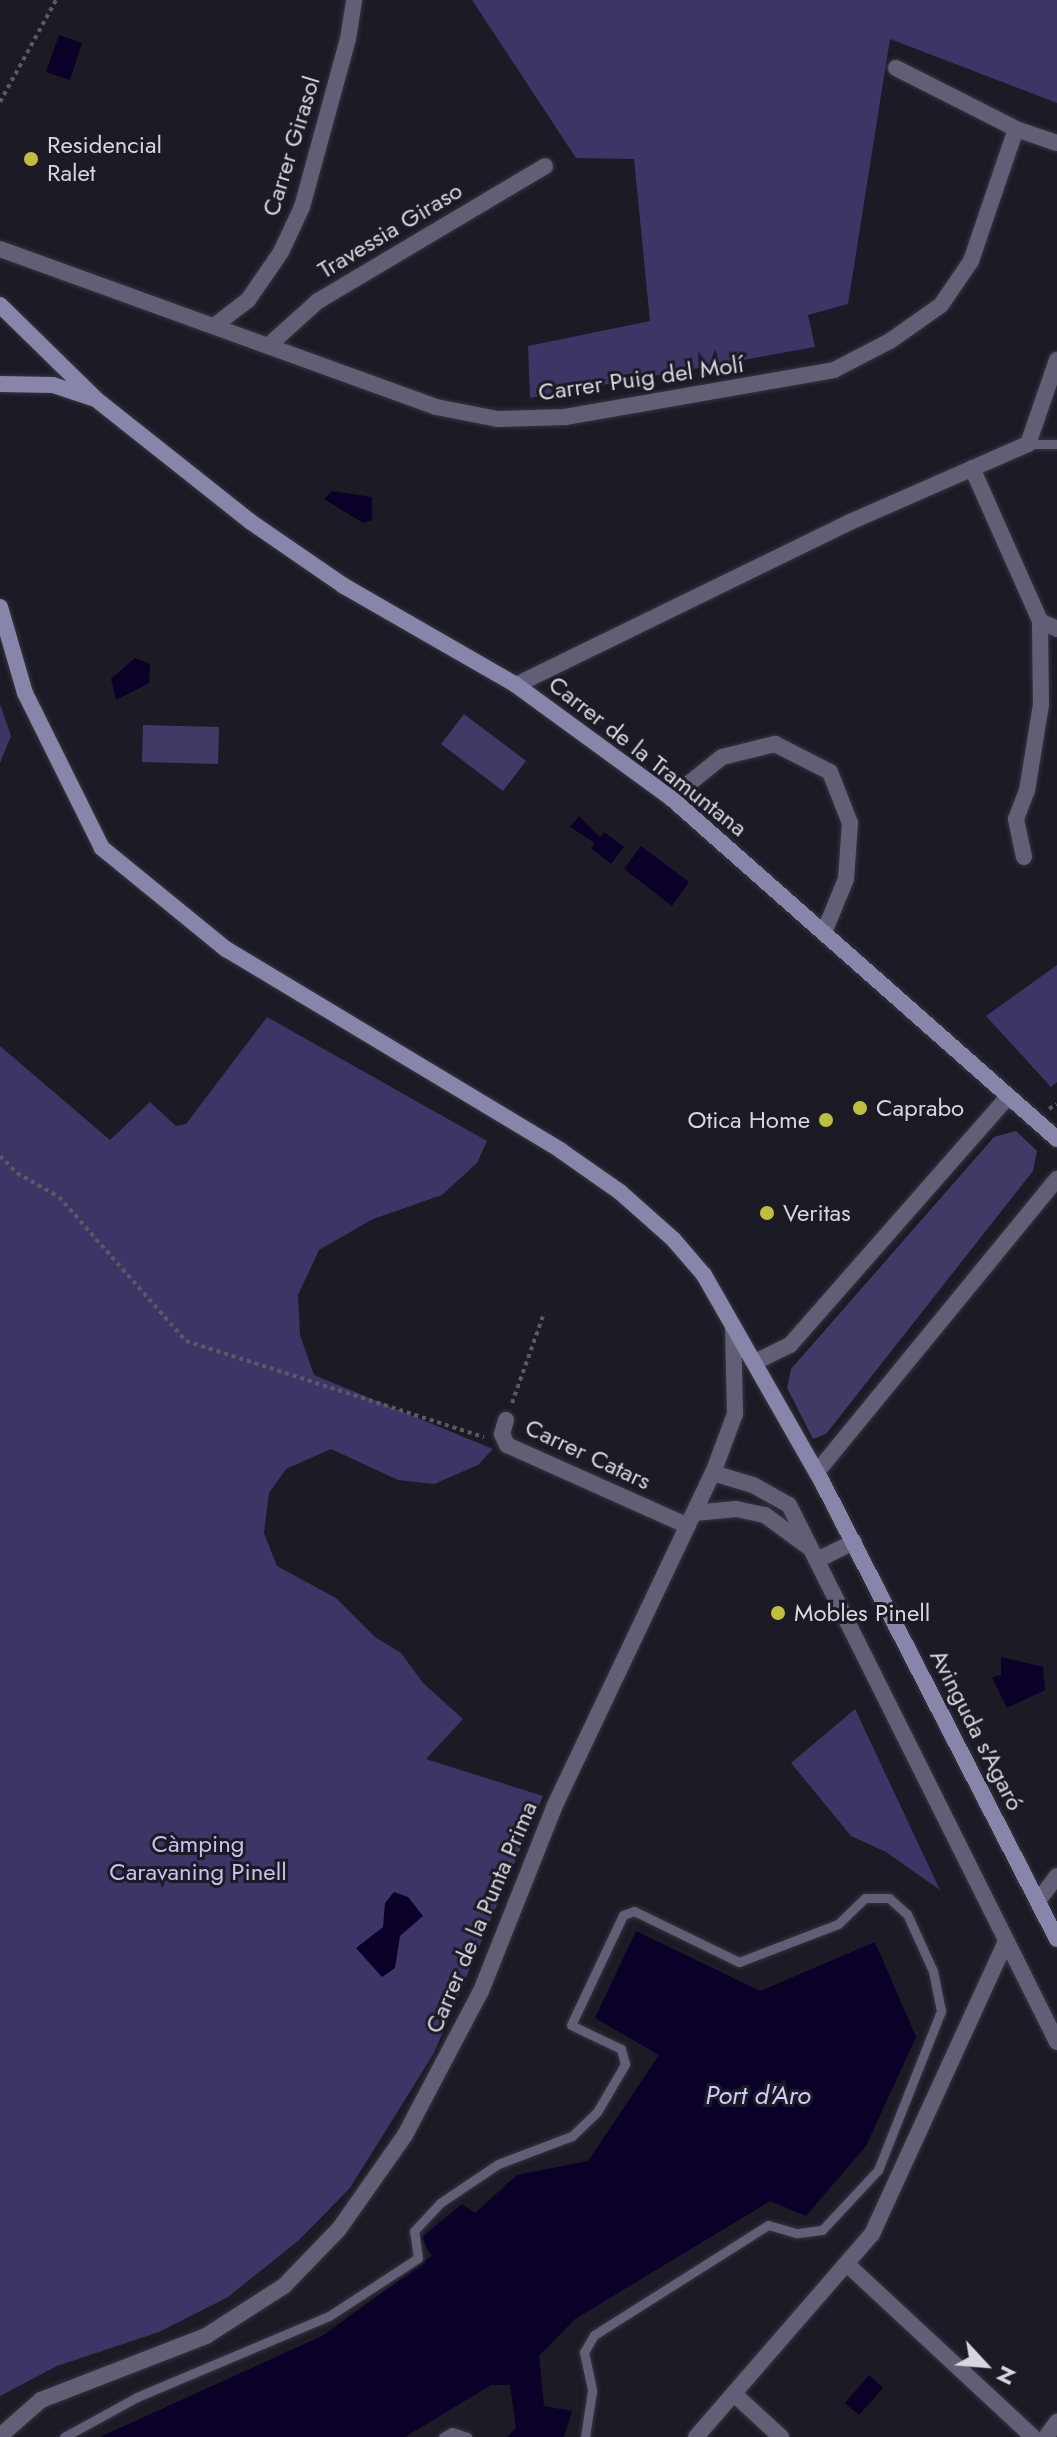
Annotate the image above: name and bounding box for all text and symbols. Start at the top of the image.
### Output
street label: Carrer Girasol [256,73,326,219]
place label: Residencial Ralet [47,131,162,187]
marker: Residencial Ralet [22,150,40,168]
street label: Travessia Giraso [313,176,467,284]
street label: Carrer Puig del Molí [536,349,746,407]
street label: Carrer de la Tramuntana [543,670,753,842]
place label: Caprabo [876,1094,964,1122]
marker: Caprabo [851,1099,869,1117]
place label: Otica Home [687,1106,810,1134]
marker: Otica Home [817,1111,835,1129]
place label: Veritas [783,1199,851,1227]
marker: Veritas [758,1204,776,1222]
street label: Carrer Catars [521,1412,655,1496]
place label: Mobles Pinell [794,1599,930,1627]
marker: Mobles Pinell [769,1604,787,1622]
street label: Avinguda s'Agaró [924,1645,1030,1815]
street label: Carrer de la Punta Prima [419,1797,543,2037]
park label: Càmping Caravaning Pinell [109,1830,287,1886]
water label: Port d'Aro [705,2080,811,2112]
north arrow [945,2325,1025,2405]
text: N [988,2361,1025,2390]

